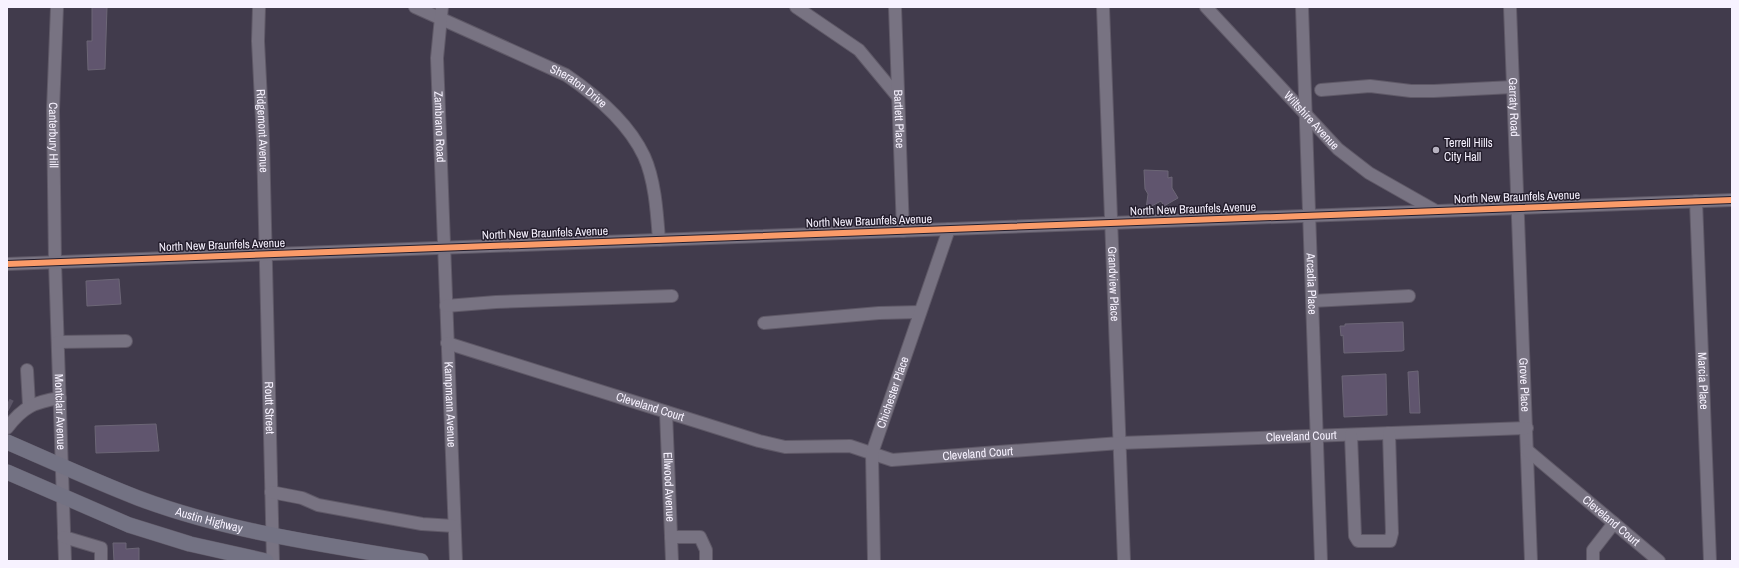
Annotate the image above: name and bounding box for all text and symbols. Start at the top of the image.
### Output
street label: Sheraton Drive [547,61,610,111]
street label: Garraty Road [1505,77,1523,137]
street label: Wiltshire Avenue [1280,88,1343,153]
street label: Ridgemont Avenue [252,89,272,173]
street label: Bartlett Place [890,89,908,149]
street label: Zambrano Road [430,91,449,163]
street label: Canterbury Hill [45,102,62,168]
place label: Terrell Hills City Hall [1444,135,1493,165]
marker: Terrell Hills City Hall [1431,145,1441,155]
street label: North New Braunfels Avenue [1454,187,1580,207]
street label: North New Braunfels Avenue [1130,199,1256,219]
street label: North New Braunfels Avenue [806,211,932,231]
street label: North New Braunfels Avenue [482,223,608,243]
street label: North New Braunfels Avenue [159,235,285,255]
street label: Grandview Place [1104,246,1123,322]
street label: Arcadia Place [1302,252,1321,315]
street label: Marcia Place [1694,352,1712,410]
street label: Chichester Place [873,354,913,431]
street label: Grove Place [1515,357,1533,412]
street label: Kampmann Avenue [440,361,460,448]
street label: Montclair Avenue [51,374,69,450]
street label: Routt Street [261,381,278,435]
street label: Cleveland Court [614,389,687,425]
street label: Cleveland Court [1266,427,1337,446]
street label: Cleveland Court [942,443,1014,464]
street label: Ellwood Avenue [660,452,678,522]
street label: Cleveland Court [1579,492,1644,550]
street label: Austin Highway [173,503,244,537]

